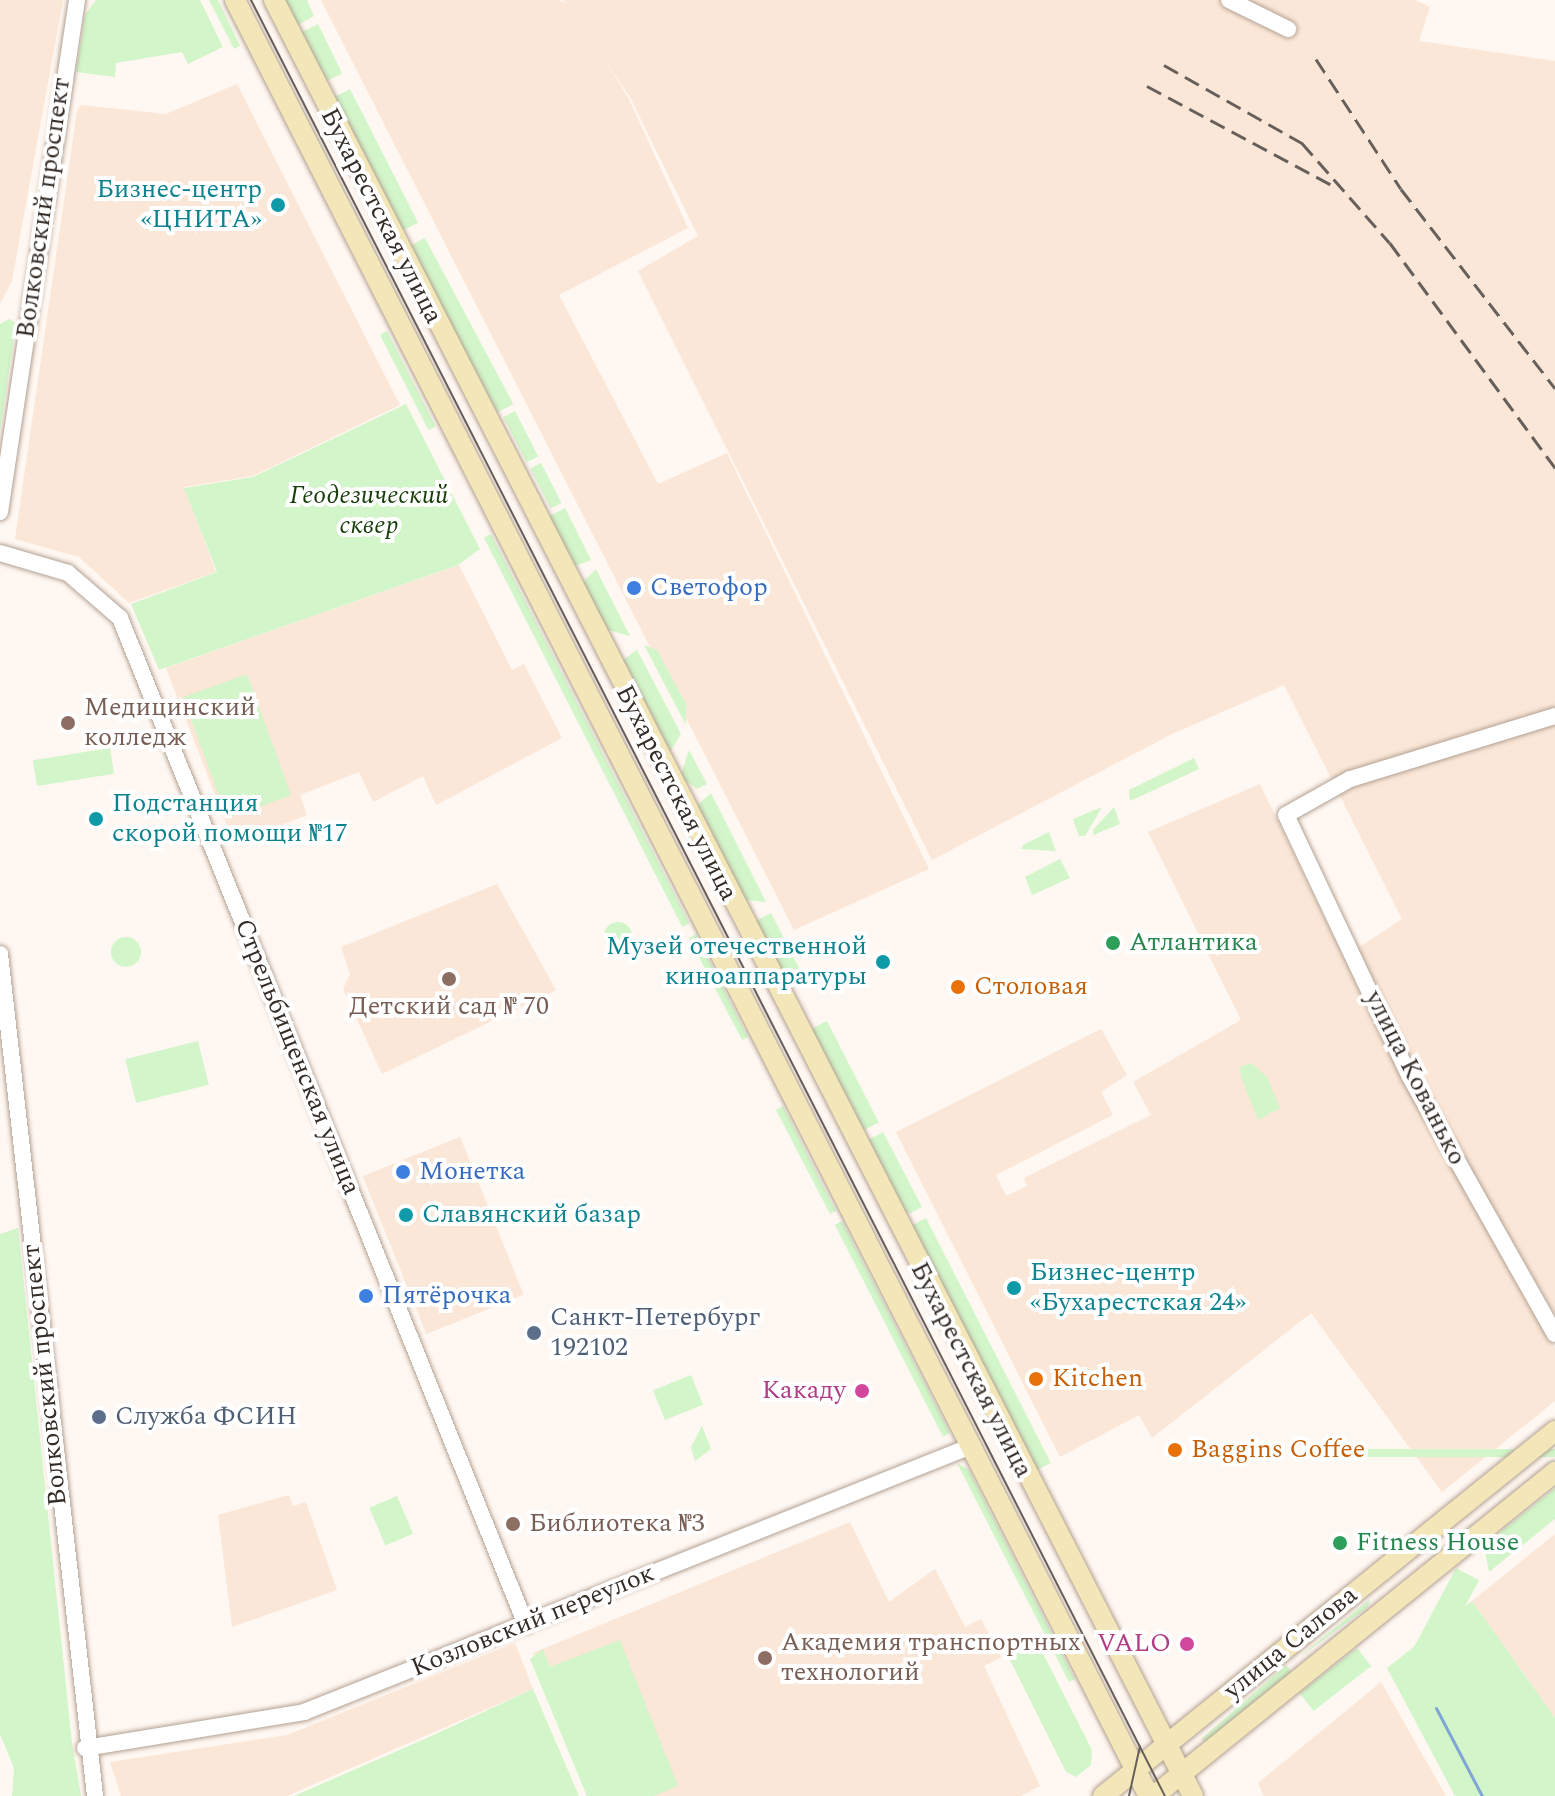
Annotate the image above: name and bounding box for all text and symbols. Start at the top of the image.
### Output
street label: Волковский проспект [10,76,78,340]
street label: Бухарестская улица [313,103,449,329]
place label: Бизнес-центр «ЦНИТА» [97,174,262,236]
marker: Бизнес-центр «ЦНИТА» [269,196,287,214]
park label: Геодезический сквер [290,480,448,542]
place label: Светофор [650,572,768,604]
marker: Светофор [625,579,643,597]
street label: Бухарестская улица [608,680,744,906]
place label: Медицинский колледж [84,692,256,754]
marker: Медицинский колледж [59,714,77,732]
place label: Подстанция скорой помощи №17 [112,788,348,850]
marker: Подстанция скорой помощи №17 [87,810,105,828]
street label: Стрельбищенская улица [227,915,367,1199]
place label: Атлантика [1129,927,1258,959]
place label: Музей отечественной киноаппаратуры [606,931,867,992]
marker: Атлантика [1104,934,1122,952]
marker: Музей отечественной киноаппаратуры [874,953,892,971]
marker: Детский сад № 70 [440,970,458,988]
place label: Столовая [974,971,1088,1003]
marker: Столовая [949,978,967,996]
street label: улица Кованько [1358,986,1472,1170]
place label: Детский сад № 70 [349,991,549,1023]
place label: Монетка [419,1156,526,1188]
marker: Монетка [394,1163,412,1181]
place label: Славянский базар [422,1199,641,1231]
marker: Славянский базар [397,1206,415,1224]
street label: Волковский проспект [16,1243,74,1507]
street label: Бухарестская улица [903,1257,1039,1483]
place label: Бизнес-центр «Бухарестская 24» [1030,1257,1246,1318]
marker: Бизнес-центр «Бухарестская 24» [1005,1279,1023,1297]
place label: Пятёрочка [382,1280,511,1312]
marker: Пятёрочка [357,1287,375,1305]
place label: Санкт-Петербург 192102 [550,1302,760,1364]
marker: Санкт-Петербург 192102 [525,1324,543,1342]
place label: Kitchen [1052,1363,1143,1395]
marker: Kitchen [1027,1370,1045,1388]
place label: Какаду [762,1375,846,1407]
marker: Какаду [853,1382,871,1400]
place label: Служба ФСИН [115,1401,297,1433]
marker: Служба ФСИН [90,1408,108,1426]
place label: Baggins Coffee [1191,1434,1365,1466]
marker: Baggins Coffee [1166,1441,1184,1459]
place label: Библиотека №3 [529,1508,704,1540]
marker: Библиотека №3 [504,1515,522,1533]
place label: Fitness House [1356,1527,1519,1559]
marker: Fitness House [1331,1534,1349,1552]
street label: Козловский переулок [407,1558,659,1684]
street label: улица Салова [1218,1580,1364,1706]
place label: Академия транспортных технологий [781,1627,1081,1688]
place label: VALO [1097,1628,1171,1660]
marker: VALO [1178,1635,1196,1653]
marker: Академия транспортных технологий [756,1649,774,1667]

